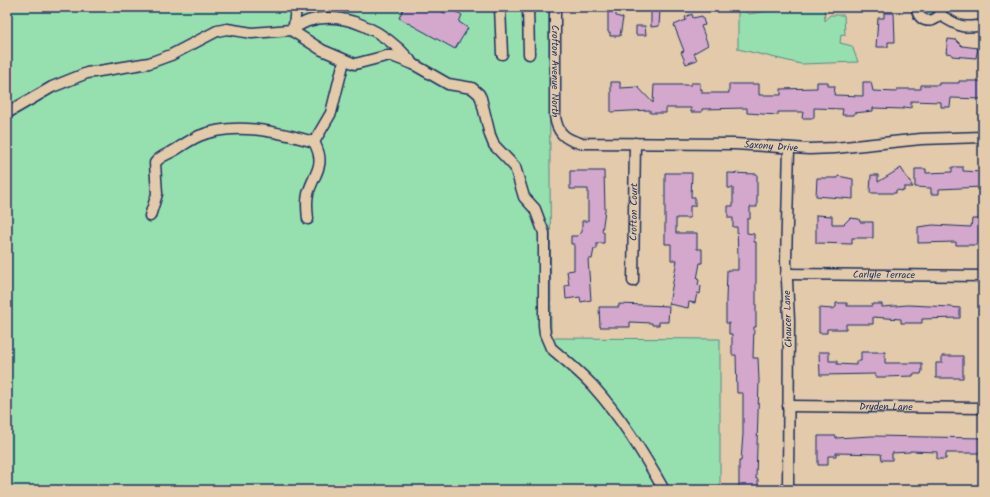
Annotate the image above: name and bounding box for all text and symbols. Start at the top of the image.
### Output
street label: Crofton Avenue North [547,25,563,117]
street label: Saxony Drive [744,137,799,156]
street label: Crofton Court [626,183,642,241]
street label: Carlyle Terrace [853,267,916,283]
street label: Chaucer Lane [779,290,797,348]
street label: Dryden Lane [859,399,913,415]

